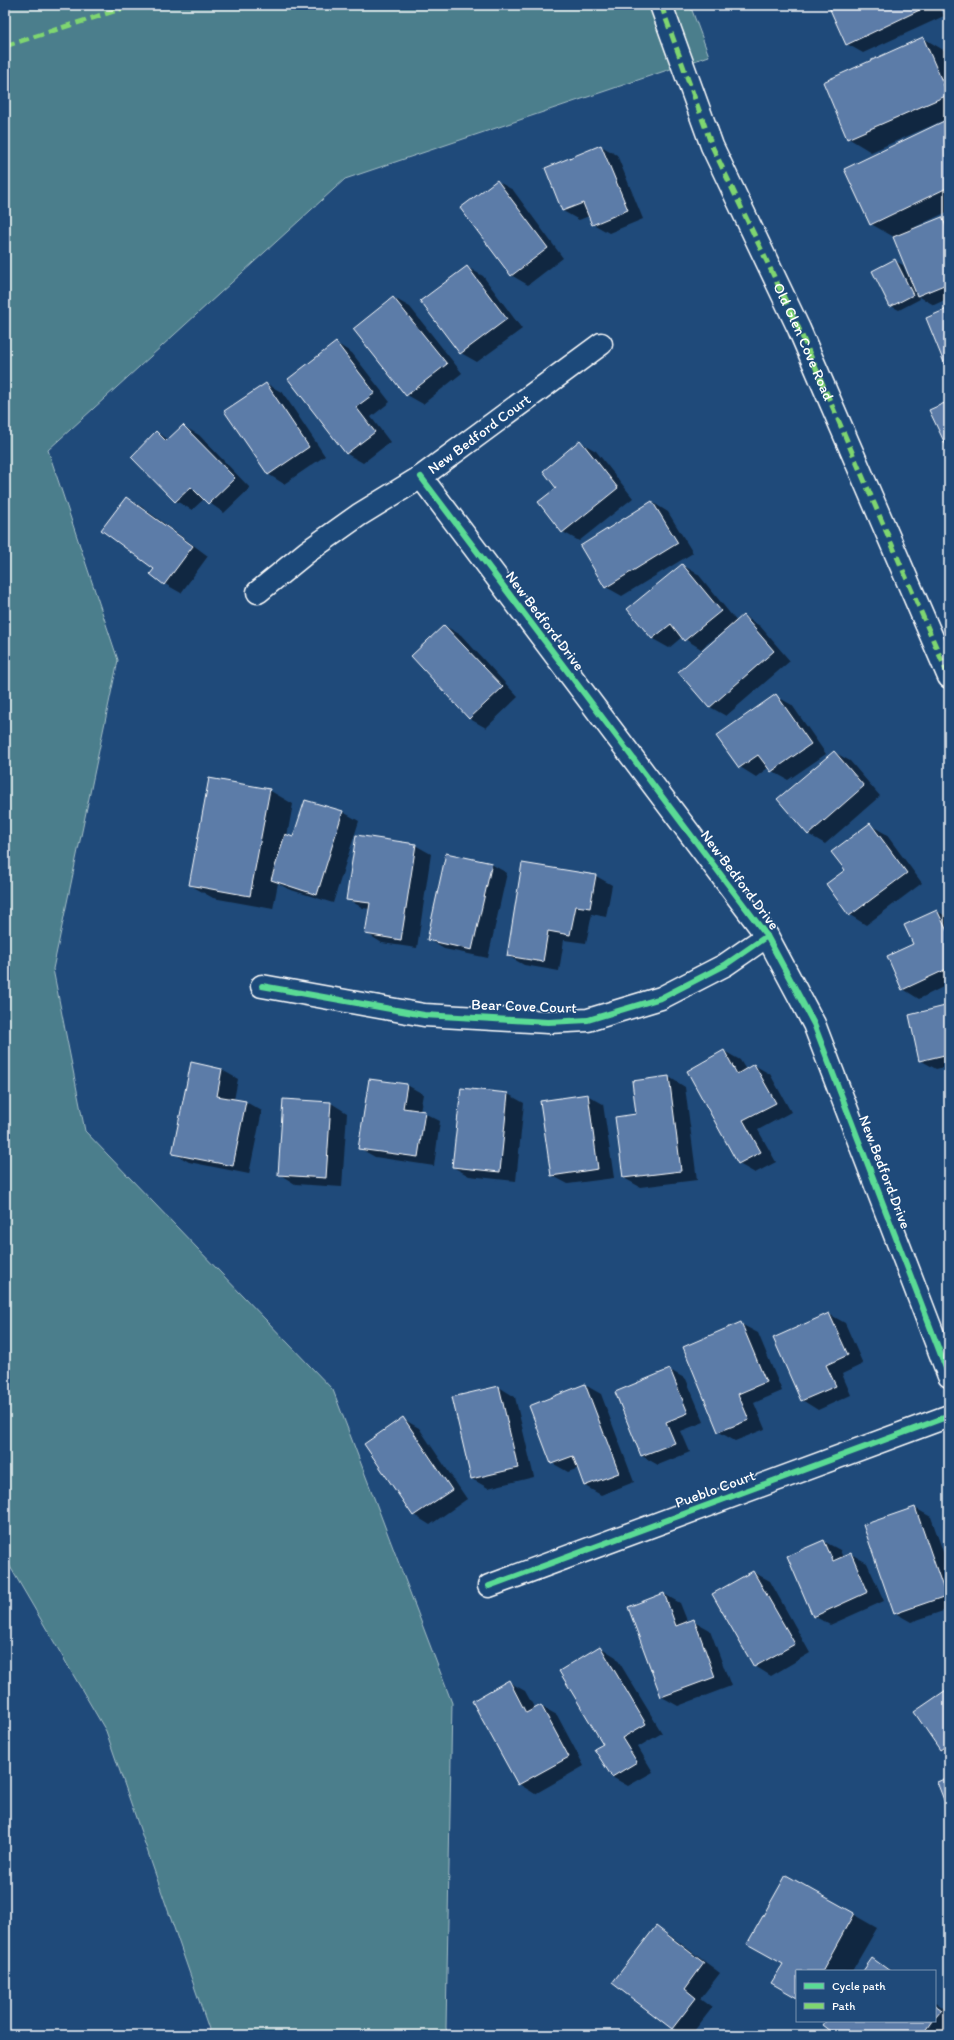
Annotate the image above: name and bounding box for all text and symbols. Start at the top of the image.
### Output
street label: Old Glen Cove Road [769,280,838,403]
street label: New Bedford Court [424,390,534,478]
street label: New Bedford Drive [502,568,588,674]
street label: New Bedford Drive [697,827,783,933]
street label: Bear Cove Court [471,995,577,1017]
street label: New Bedford Drive [855,1113,915,1231]
street label: Pueblo Court [672,1466,758,1512]
legend [796,1970,936,2022]
text: Cycle path [832,1979,886,1993]
text: Path [832,1999,855,2013]

